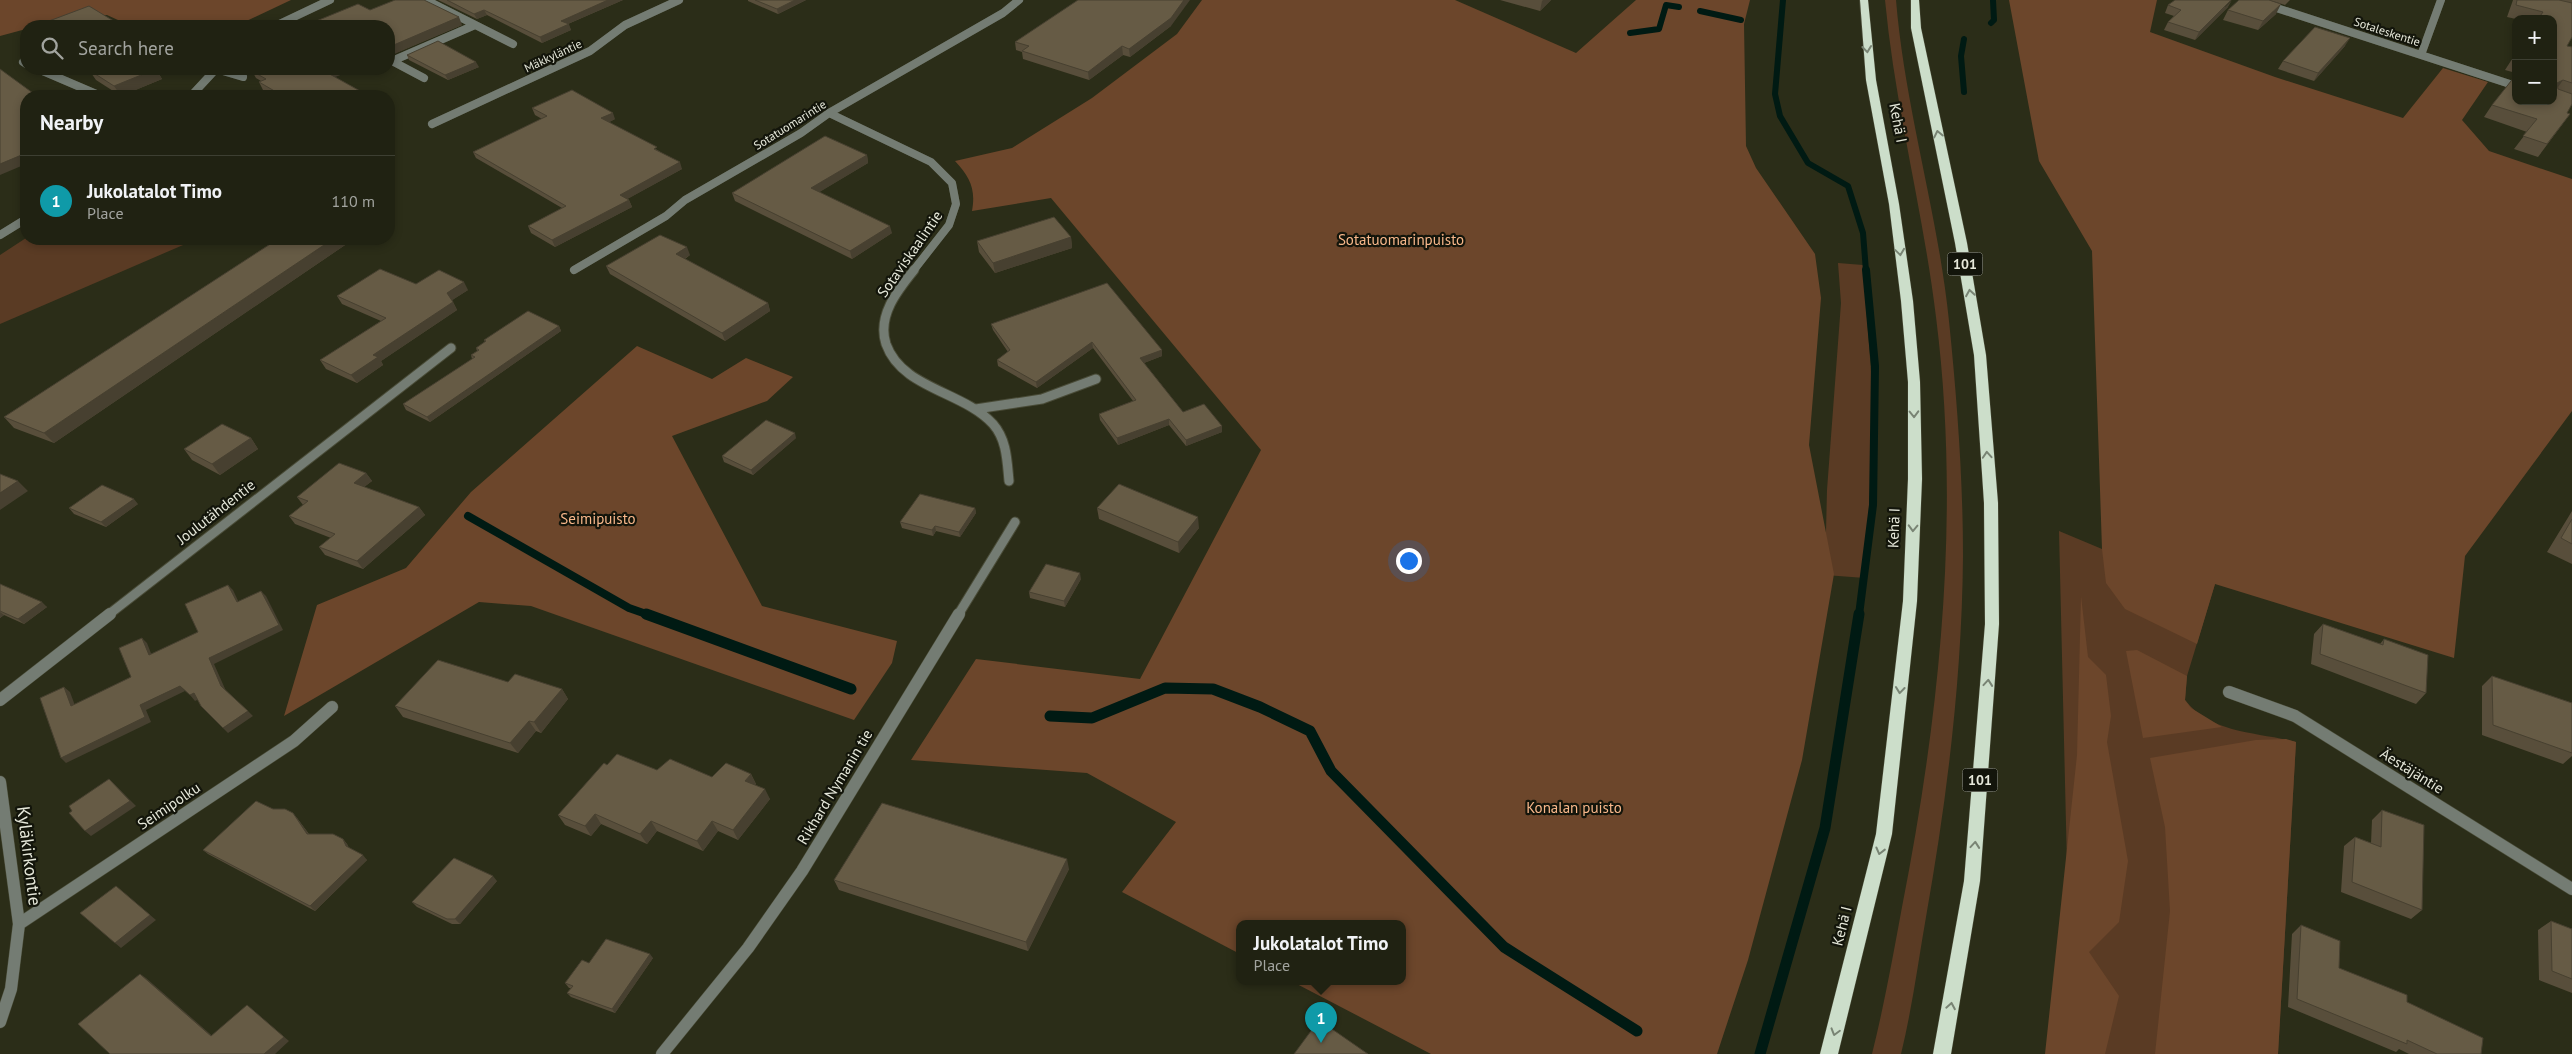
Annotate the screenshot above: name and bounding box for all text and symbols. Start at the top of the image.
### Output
street label: Sotaleskentie [2352,14,2422,49]
map controls [2512,15,2557,105]
button: + [2512,15,2557,60]
search box [20,20,395,75]
icon: search [38,34,66,62]
text: Search here [78,36,174,60]
street label: Mäkkyläntie [522,36,584,75]
one-way arrow [1861,45,1872,53]
button: − [2512,60,2557,105]
street label: Sotatuomarintie [751,96,829,153]
street label: Kehä I [1885,101,1912,144]
text: Nearby [40,109,103,136]
one-way arrow [1933,129,1944,138]
text: Jukolatalot Timo [87,179,222,203]
text: 1 [51,191,61,211]
text: 110 m [332,191,375,211]
text: Place [87,203,124,223]
street label: Sotaviskaalintie [873,207,946,301]
park label: Sotatuomarinpuisto [1338,230,1464,249]
one-way arrow [1894,248,1905,256]
road number: 101 [1948,252,1982,276]
one-way arrow [1965,289,1975,298]
one-way arrow [1909,410,1920,418]
one-way arrow [1982,450,1993,458]
street label: Joulutähdentie [172,475,259,549]
street label: Kehä I [1883,508,1904,548]
park label: Seimipuisto [560,509,636,528]
one-way arrow [1908,524,1919,532]
your location [1396,548,1422,574]
one-way arrow [1982,679,1993,687]
one-way arrow [1895,686,1906,694]
street label: Rikhard Nymanin tie [793,726,876,848]
street label: Äestäjäntie [2377,744,2448,798]
road number: 101 [1962,768,1998,792]
street label: Seimipolku [134,778,204,833]
park label: Konalan puisto [1526,798,1622,817]
street label: Kyläkirkontie [12,805,47,907]
one-way arrow [1969,841,1980,849]
one-way arrow [1875,846,1886,855]
street label: Kehä I [1827,904,1856,948]
popup [1236,920,1406,985]
text: Jukolatalot Timo [1254,931,1388,955]
text: Place [1254,955,1290,975]
pin: 1 [1305,1002,1337,1043]
one-way arrow [1945,1002,1955,1010]
one-way arrow [1831,1028,1841,1036]

